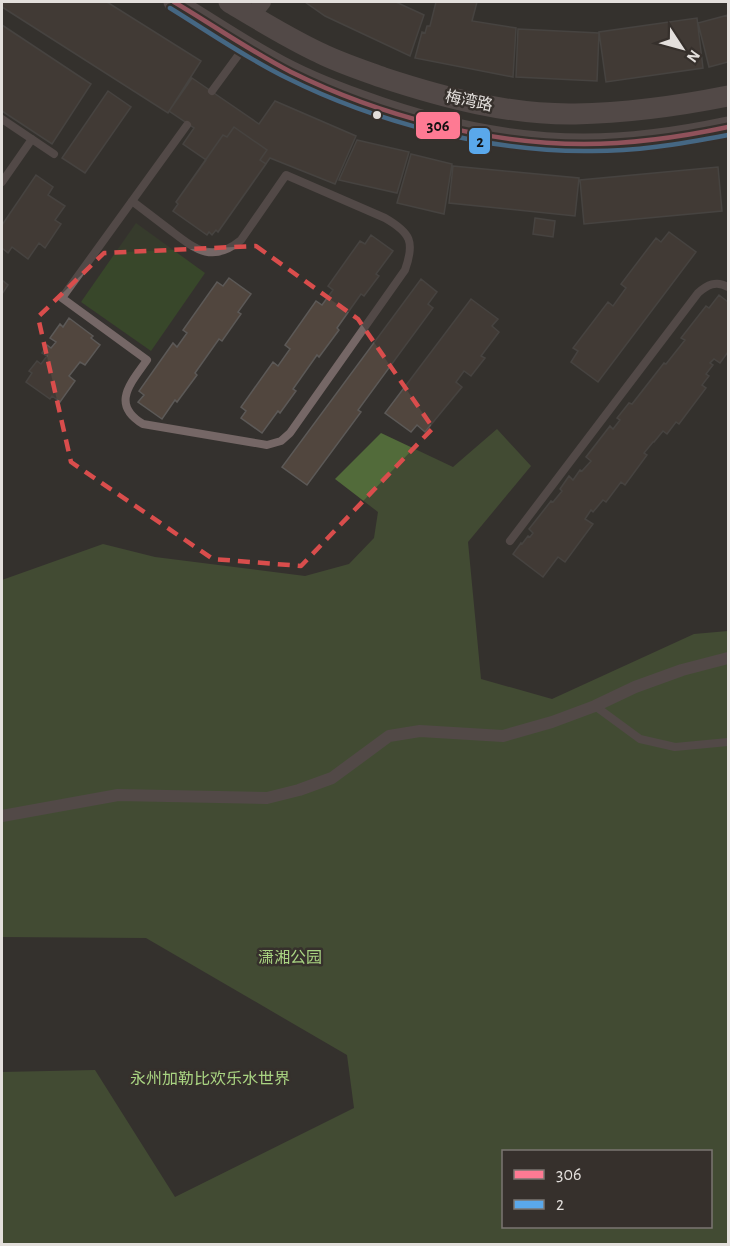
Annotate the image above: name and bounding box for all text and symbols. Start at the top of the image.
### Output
north arrow [652,18,712,78]
text: N [684,47,703,65]
street label: 梅湾路 [444,87,494,114]
unlabelled marker [371,109,383,121]
line badge: 306 [415,111,461,140]
text: 306 [427,118,450,134]
line badge: 2 [468,127,491,155]
text: 2 [476,134,484,150]
park label: 潇湘公园 [258,949,322,966]
park label: 永州加勒比欢乐水世界 [130,1070,290,1087]
legend [502,1150,712,1228]
text: 306 [556,1166,581,1184]
text: 2 [556,1196,564,1214]

